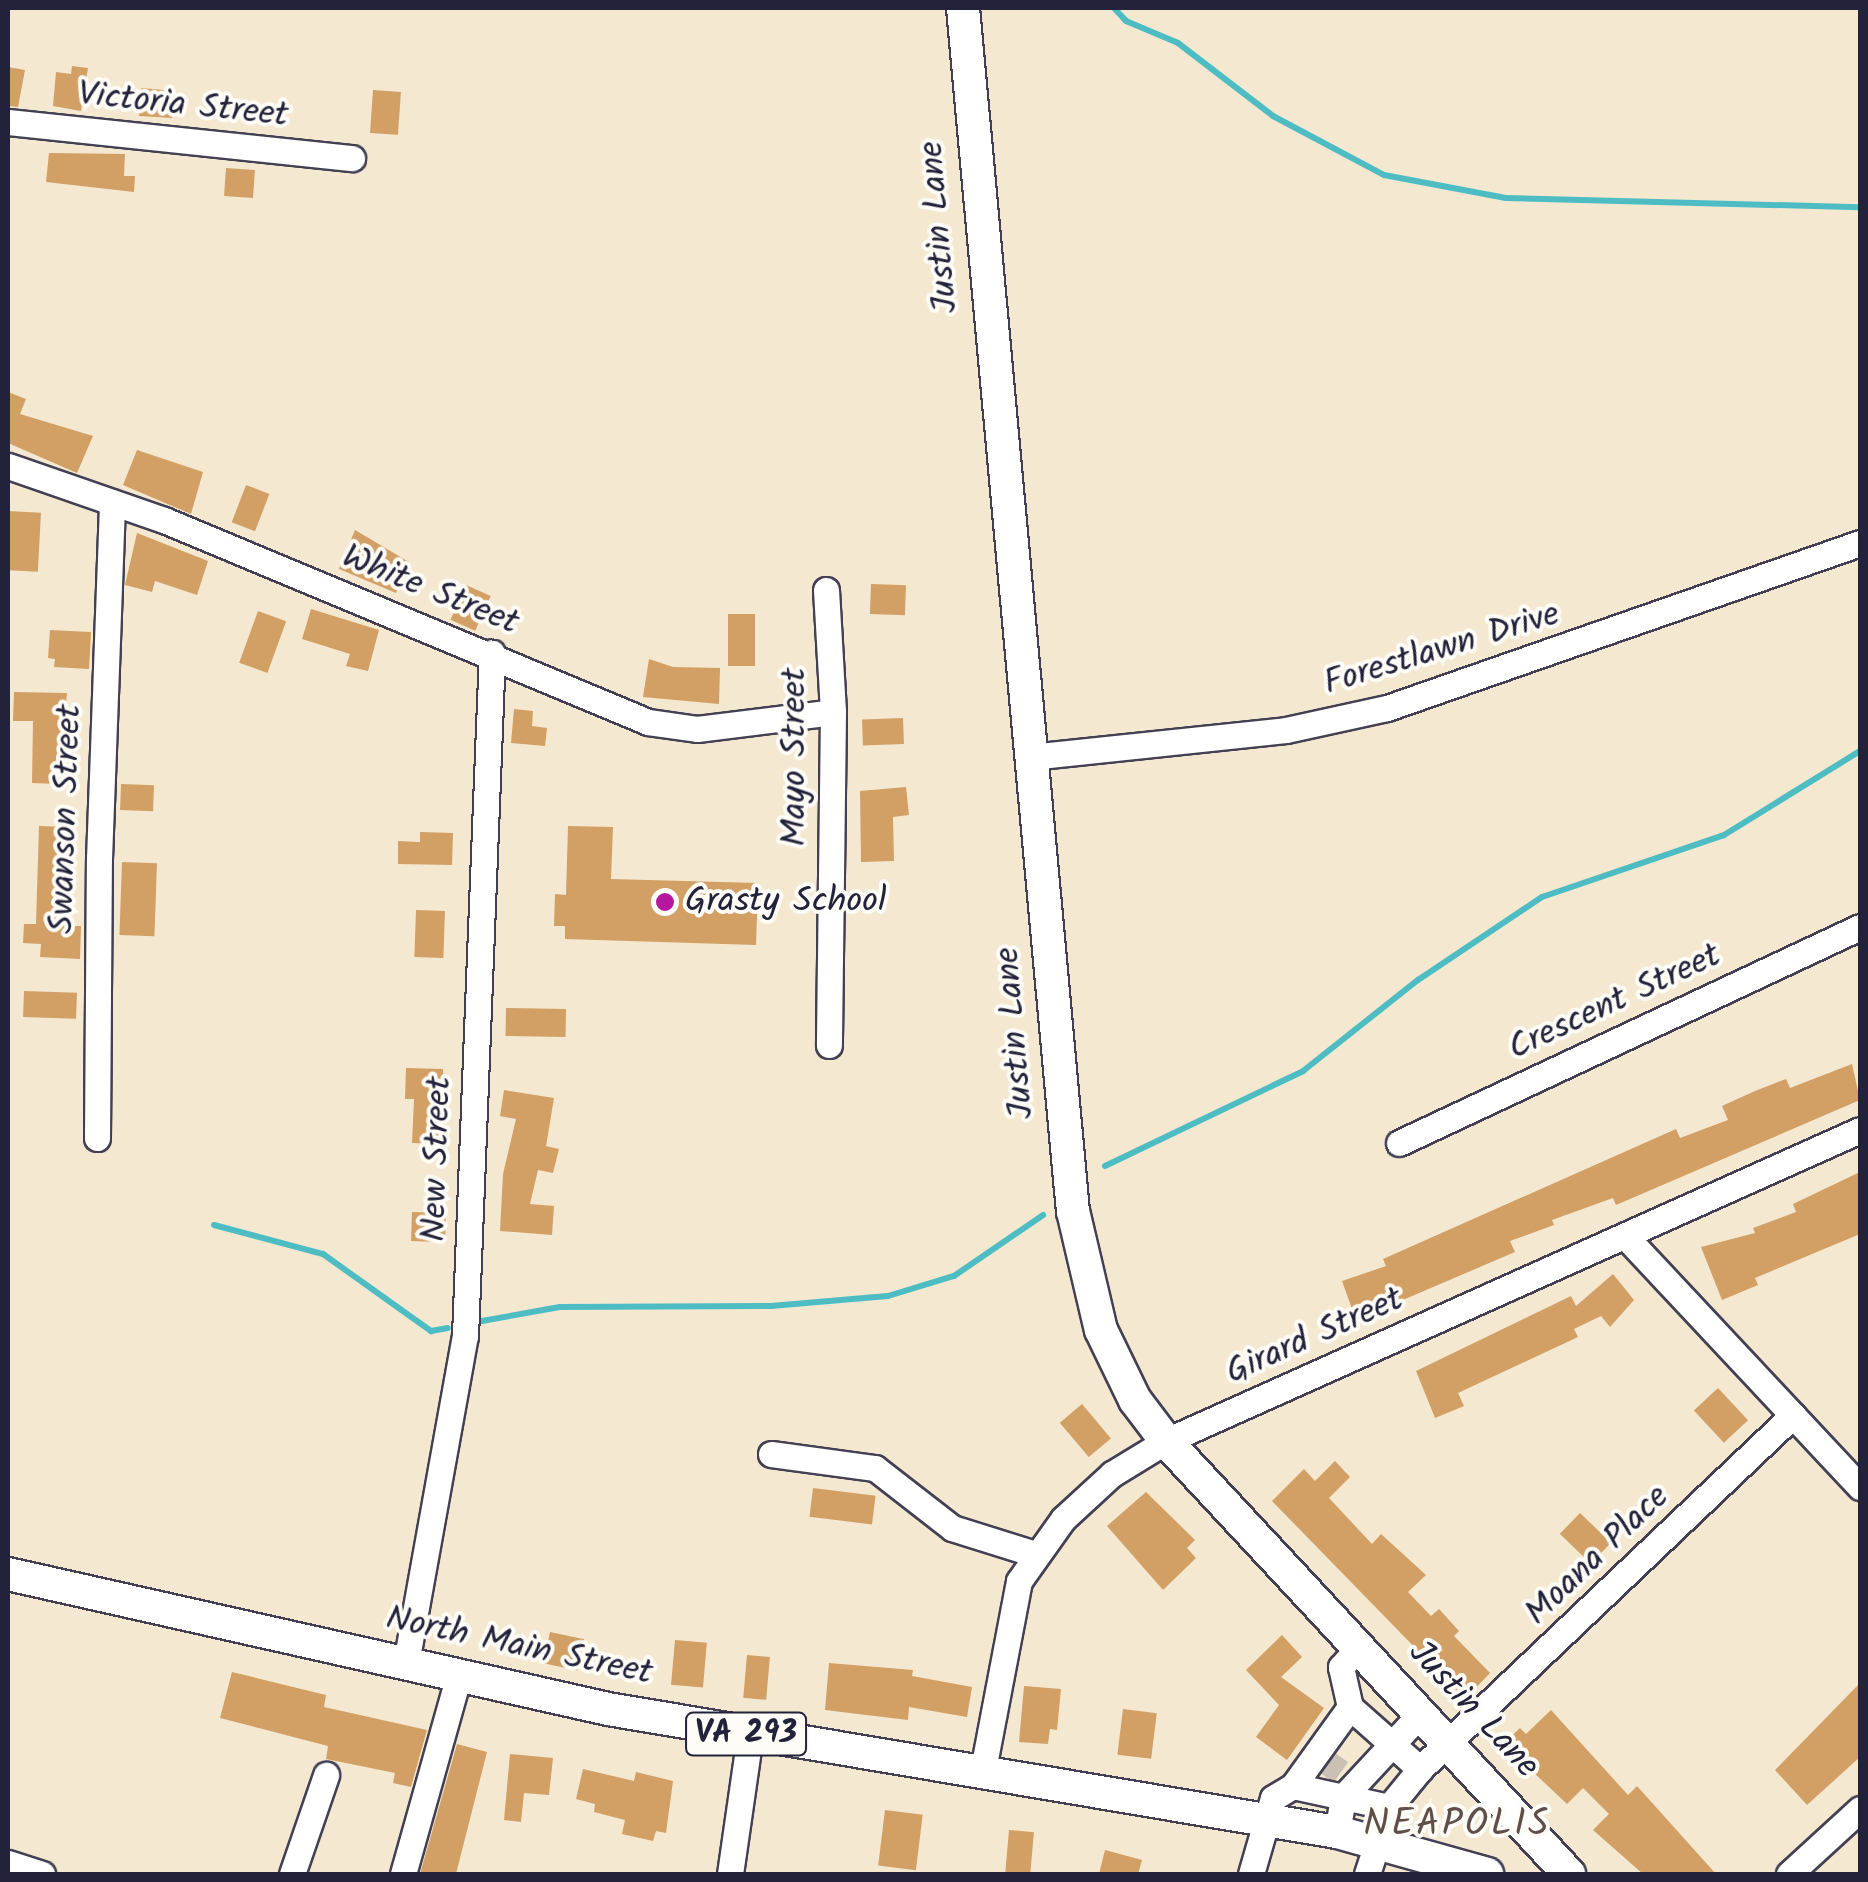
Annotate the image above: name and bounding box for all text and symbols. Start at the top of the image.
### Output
street label: Victoria Street [76,74,290,138]
street label: Justin Lane [912,139,968,315]
street label: White Street [336,537,524,645]
street label: Forestlawn Drive [1319,594,1565,706]
street label: Mayo Street [775,667,817,847]
street label: Swanson Street [42,704,92,934]
place label: Grasty School [685,881,886,923]
marker: Grasty School [654,891,676,913]
street label: Crescent Street [1502,935,1728,1071]
street label: Justin Lane [988,945,1044,1121]
street label: New Street [414,1075,462,1243]
street label: Girard Street [1220,1279,1410,1395]
street label: Moana Place [1517,1477,1679,1635]
street label: North Main Street [382,1598,656,1696]
street label: Justin Lane [1399,1633,1547,1787]
road number: VA 293 [684,1707,808,1761]
district label: NEAPOLIS [1363,1803,1551,1849]

